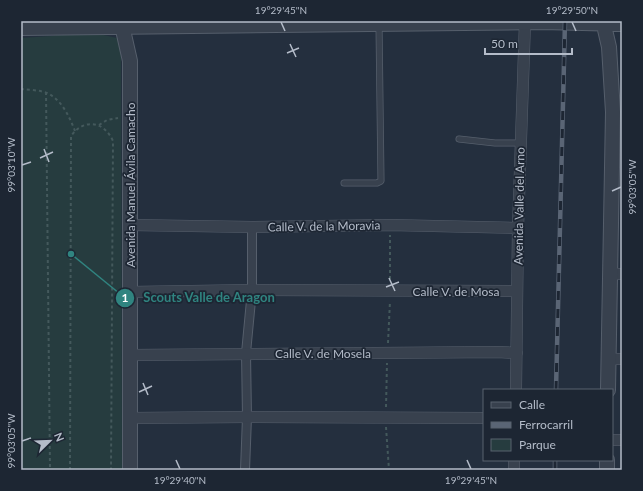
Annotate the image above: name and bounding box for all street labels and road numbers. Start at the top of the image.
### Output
street label: Avenida Manuel Ávila Camacho [123,102,138,268]
street label: Avenida Valle del Arno [510,147,528,265]
street label: Calle V. de la Moravia [268,218,380,234]
street label: Calle V. de Mosa [413,284,499,299]
street label: Calle V. de Mosela [275,346,371,361]

